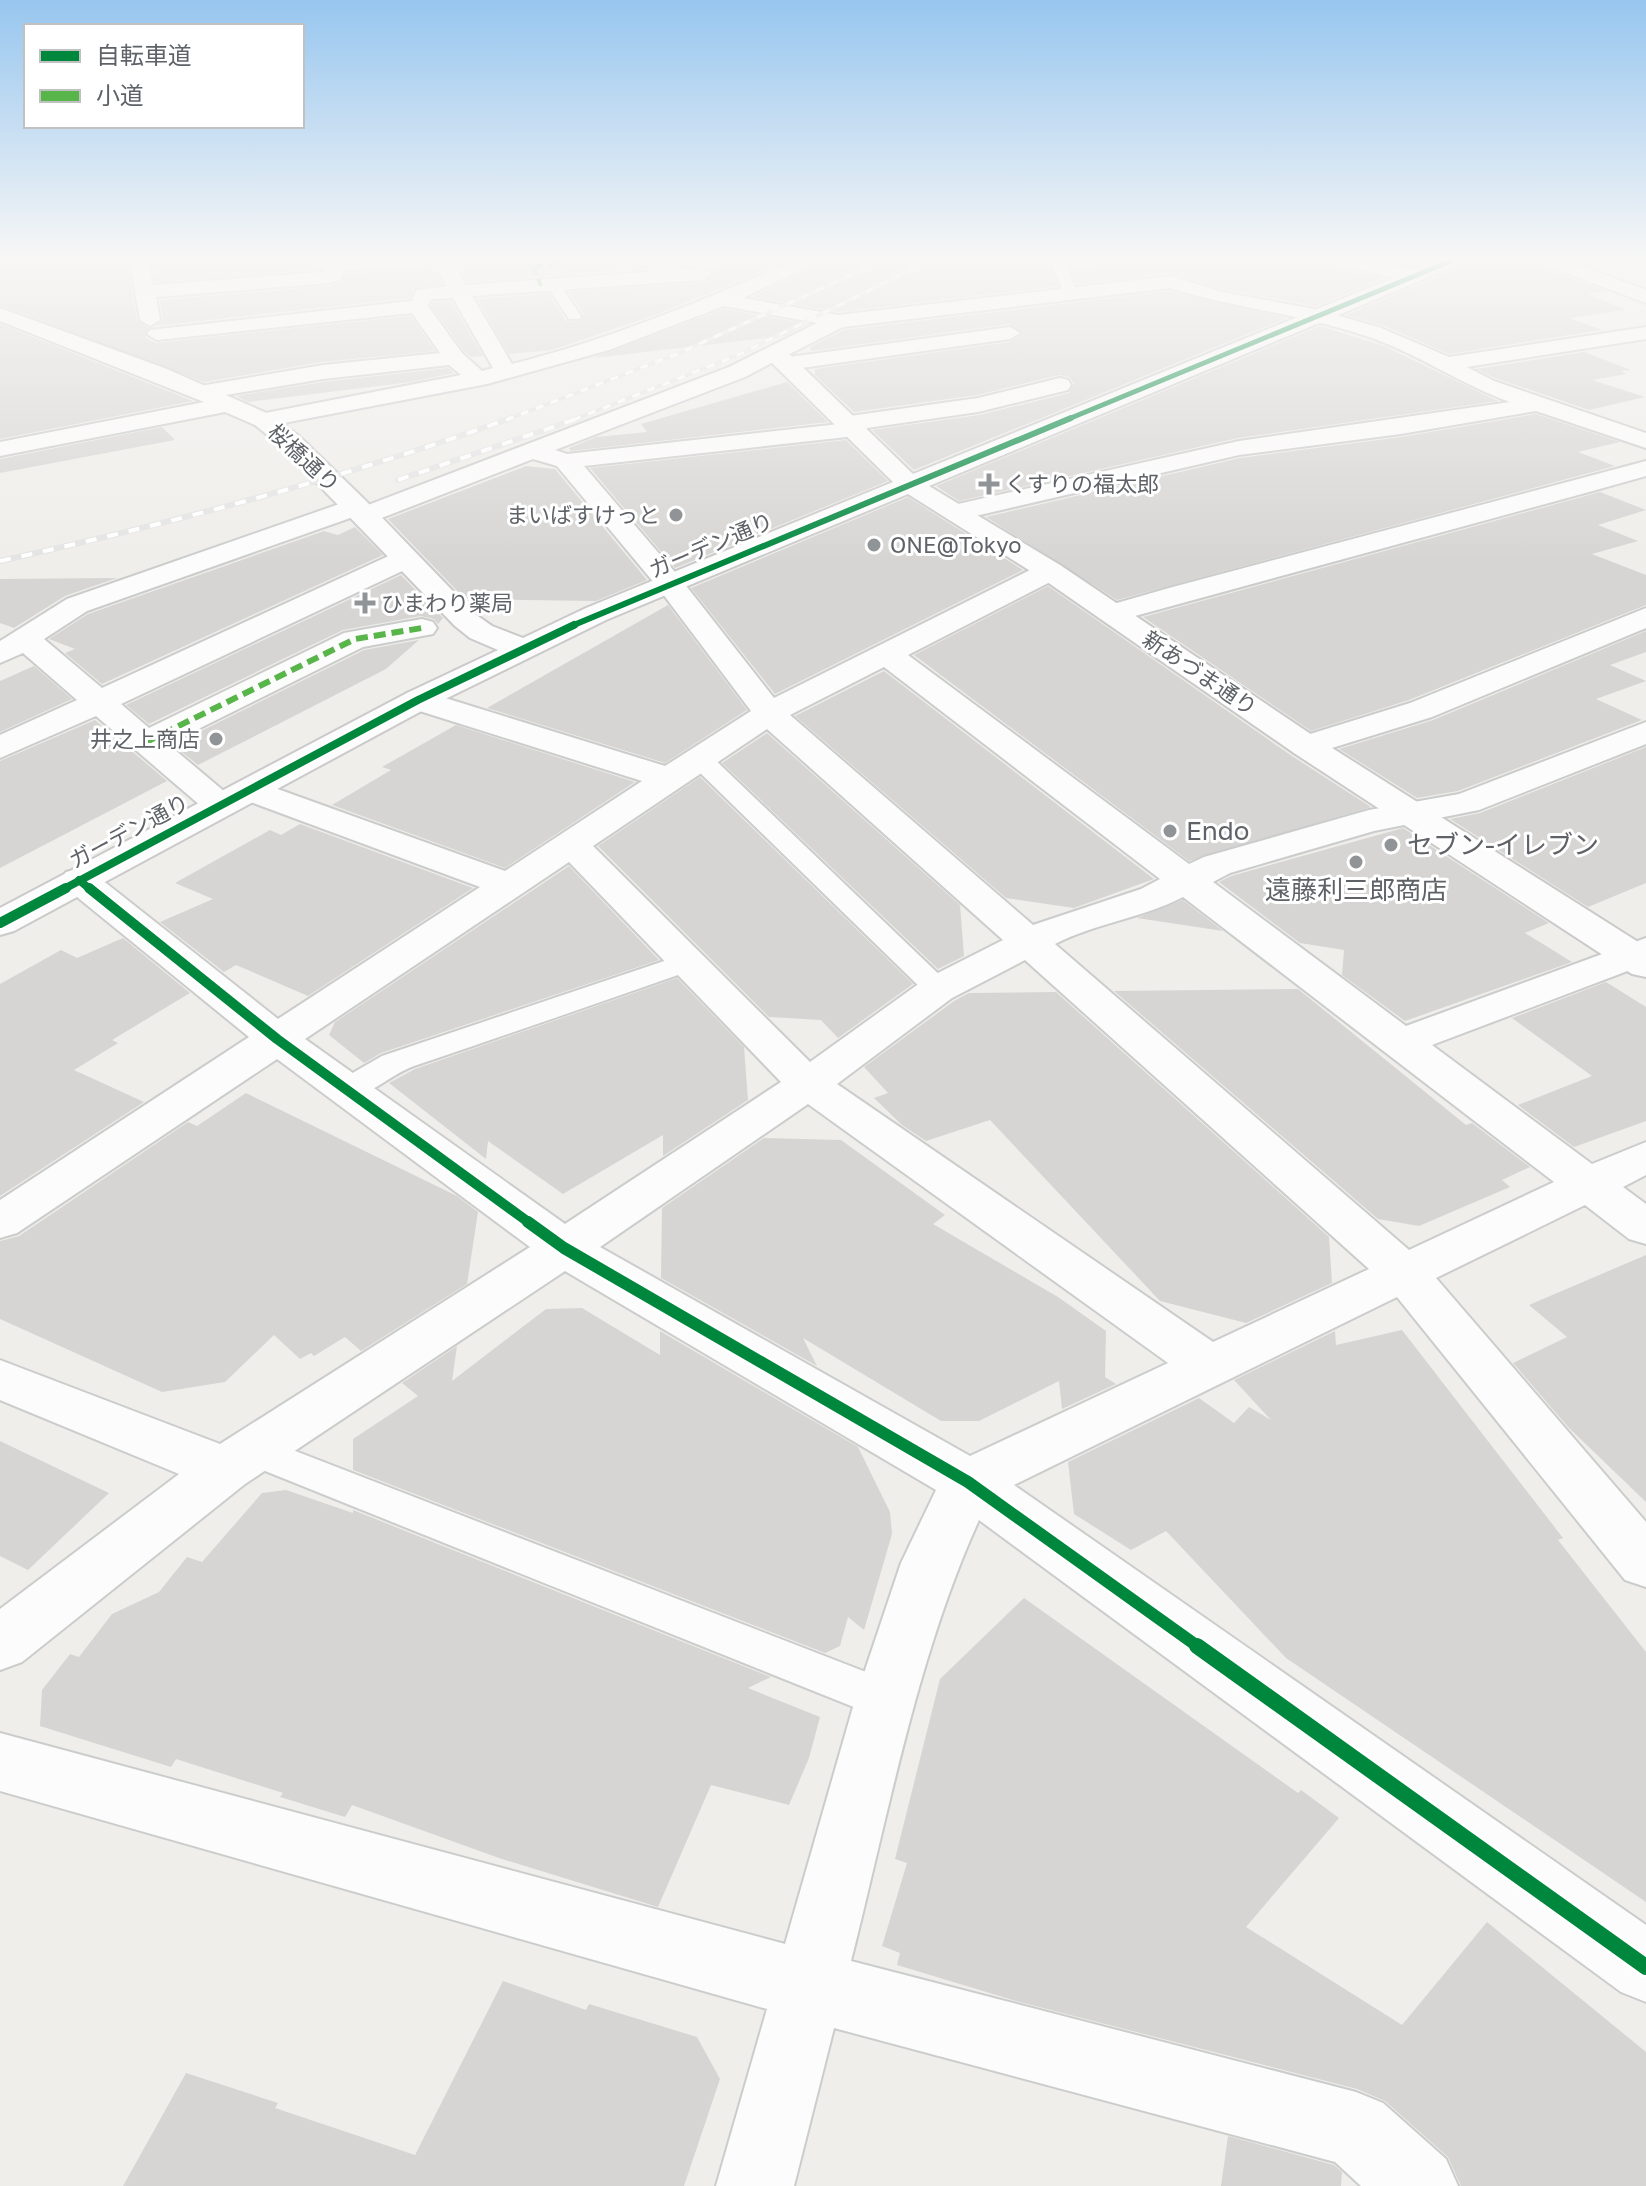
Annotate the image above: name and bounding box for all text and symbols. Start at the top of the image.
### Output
legend [24,24,304,128]
text: 自転車道 [96,40,192,69]
text: 小道 [96,80,144,109]
street label: 桜橋通り [263,418,346,498]
place label: くすりの福太郎 [1005,470,1159,497]
marker: くすりの福太郎 [980,475,998,493]
place label: まいばすけっと [506,501,660,528]
street label: ガーデン通り [645,506,777,583]
marker: まいばすけっと [667,506,685,524]
place label: ONE@Tokyo [890,531,1021,558]
marker: ONE@Tokyo [865,536,883,554]
place label: ひまわり薬局 [381,589,513,616]
marker: ひまわり薬局 [356,594,374,612]
street label: 新あづま通り [1138,624,1263,721]
place label: 井之上商店 [90,725,200,752]
marker: 井之上商店 [207,730,225,748]
street label: ガーデン通り [64,788,193,873]
place label: Endo [1186,815,1249,846]
marker: Endo [1161,822,1179,840]
place label: セブン-イレブン [1407,829,1599,860]
marker: セブン-イレブン [1382,836,1400,854]
marker: 遠藤利三郎商店 [1347,853,1365,871]
place label: 遠藤利三郎商店 [1265,874,1447,905]

